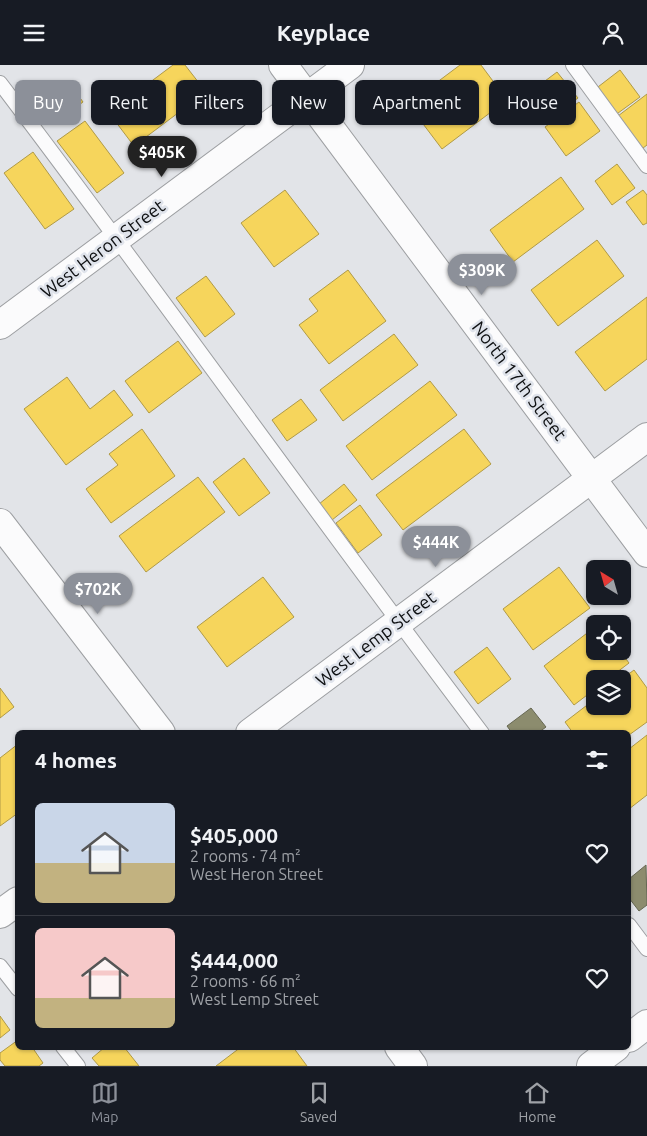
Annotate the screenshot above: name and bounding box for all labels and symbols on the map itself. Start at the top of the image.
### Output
pin: $405K [127,135,197,178]
street label: West Heron Street [37,195,168,301]
pin: $309K [447,253,517,296]
street label: North 17th Street [469,317,571,444]
pin: $444K [401,525,471,568]
north arrow [586,560,631,605]
pin: $702K [63,573,133,615]
street label: West Lemp Street [312,587,439,690]

